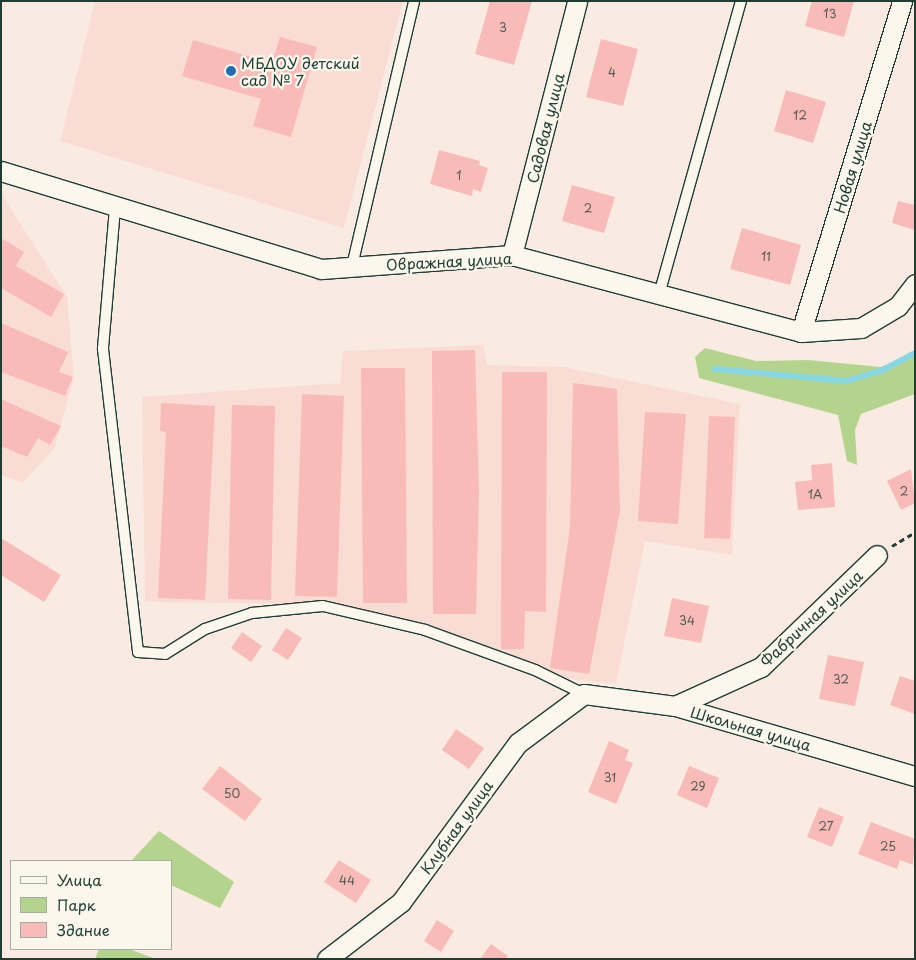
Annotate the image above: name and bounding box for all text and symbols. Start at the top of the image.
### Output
house number: 13 [823,7,837,21]
house number: 3 [499,21,507,35]
place label: МБДОУ детский сад № 7 [241,53,360,88]
marker: МБДОУ детский сад № 7 [225,65,237,77]
house number: 4 [608,66,616,80]
street label: Садовая улица [523,71,567,185]
house number: 12 [793,109,807,123]
street label: Новая улица [829,118,875,216]
house number: 1 [456,169,462,183]
house number: 2 [584,202,592,216]
street label: Овражная улица [385,249,513,273]
house number: 11 [761,250,771,264]
house number: 2 [900,485,908,499]
house number: 1А [808,488,822,502]
street label: Фабричная улица [756,566,866,670]
house number: 34 [679,614,695,628]
house number: 32 [833,673,849,687]
street label: Школьная улица [688,702,814,754]
house number: 31 [604,771,616,785]
street label: Клубная улица [416,776,496,878]
house number: 29 [690,780,706,794]
house number: 50 [224,787,240,801]
house number: 27 [819,820,833,834]
house number: 25 [880,840,896,854]
legend [10,860,172,950]
text: Улица [57,868,102,891]
house number: 44 [339,874,355,888]
text: Парк [57,893,96,916]
text: Здание [57,918,110,941]

